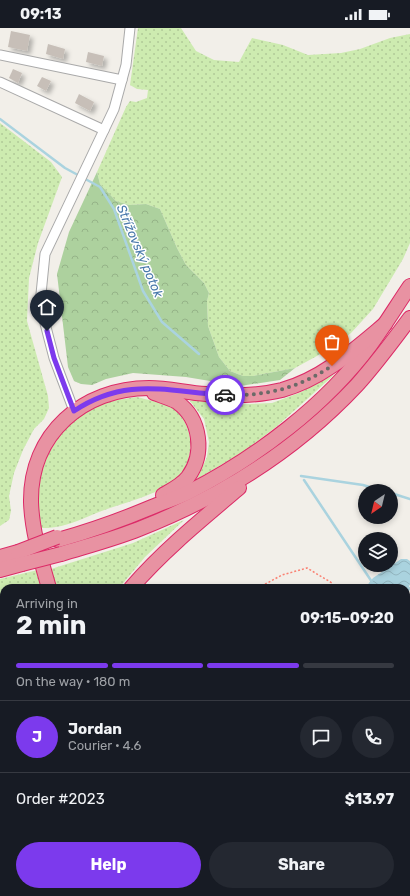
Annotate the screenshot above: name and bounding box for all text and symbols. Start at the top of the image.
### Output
text: 09:13 [20,5,62,23]
water label: Střížovský potok [114,202,166,300]
pin [30,290,64,331]
icon: home [36,296,58,318]
pin [315,325,349,366]
icon: bag [321,331,343,353]
courier [205,375,245,415]
icon: car [214,384,236,406]
north arrow [358,484,398,524]
map controls [358,484,398,572]
button: layers [358,532,398,572]
text: Arriving in [16,596,78,611]
text: 09:15–09:20 [300,609,394,627]
text: 2 min [16,610,86,641]
text: On the way · 180 m [16,674,130,689]
button: chat [300,716,342,758]
button: phone [352,716,394,758]
text: Jordan [68,720,122,738]
text: J [32,728,42,746]
text: Courier · 4.6 [68,738,141,753]
text: Order #2023 [16,790,105,808]
text: $13.97 [345,790,394,808]
button: Help [16,842,201,888]
button: Share [209,842,394,888]

